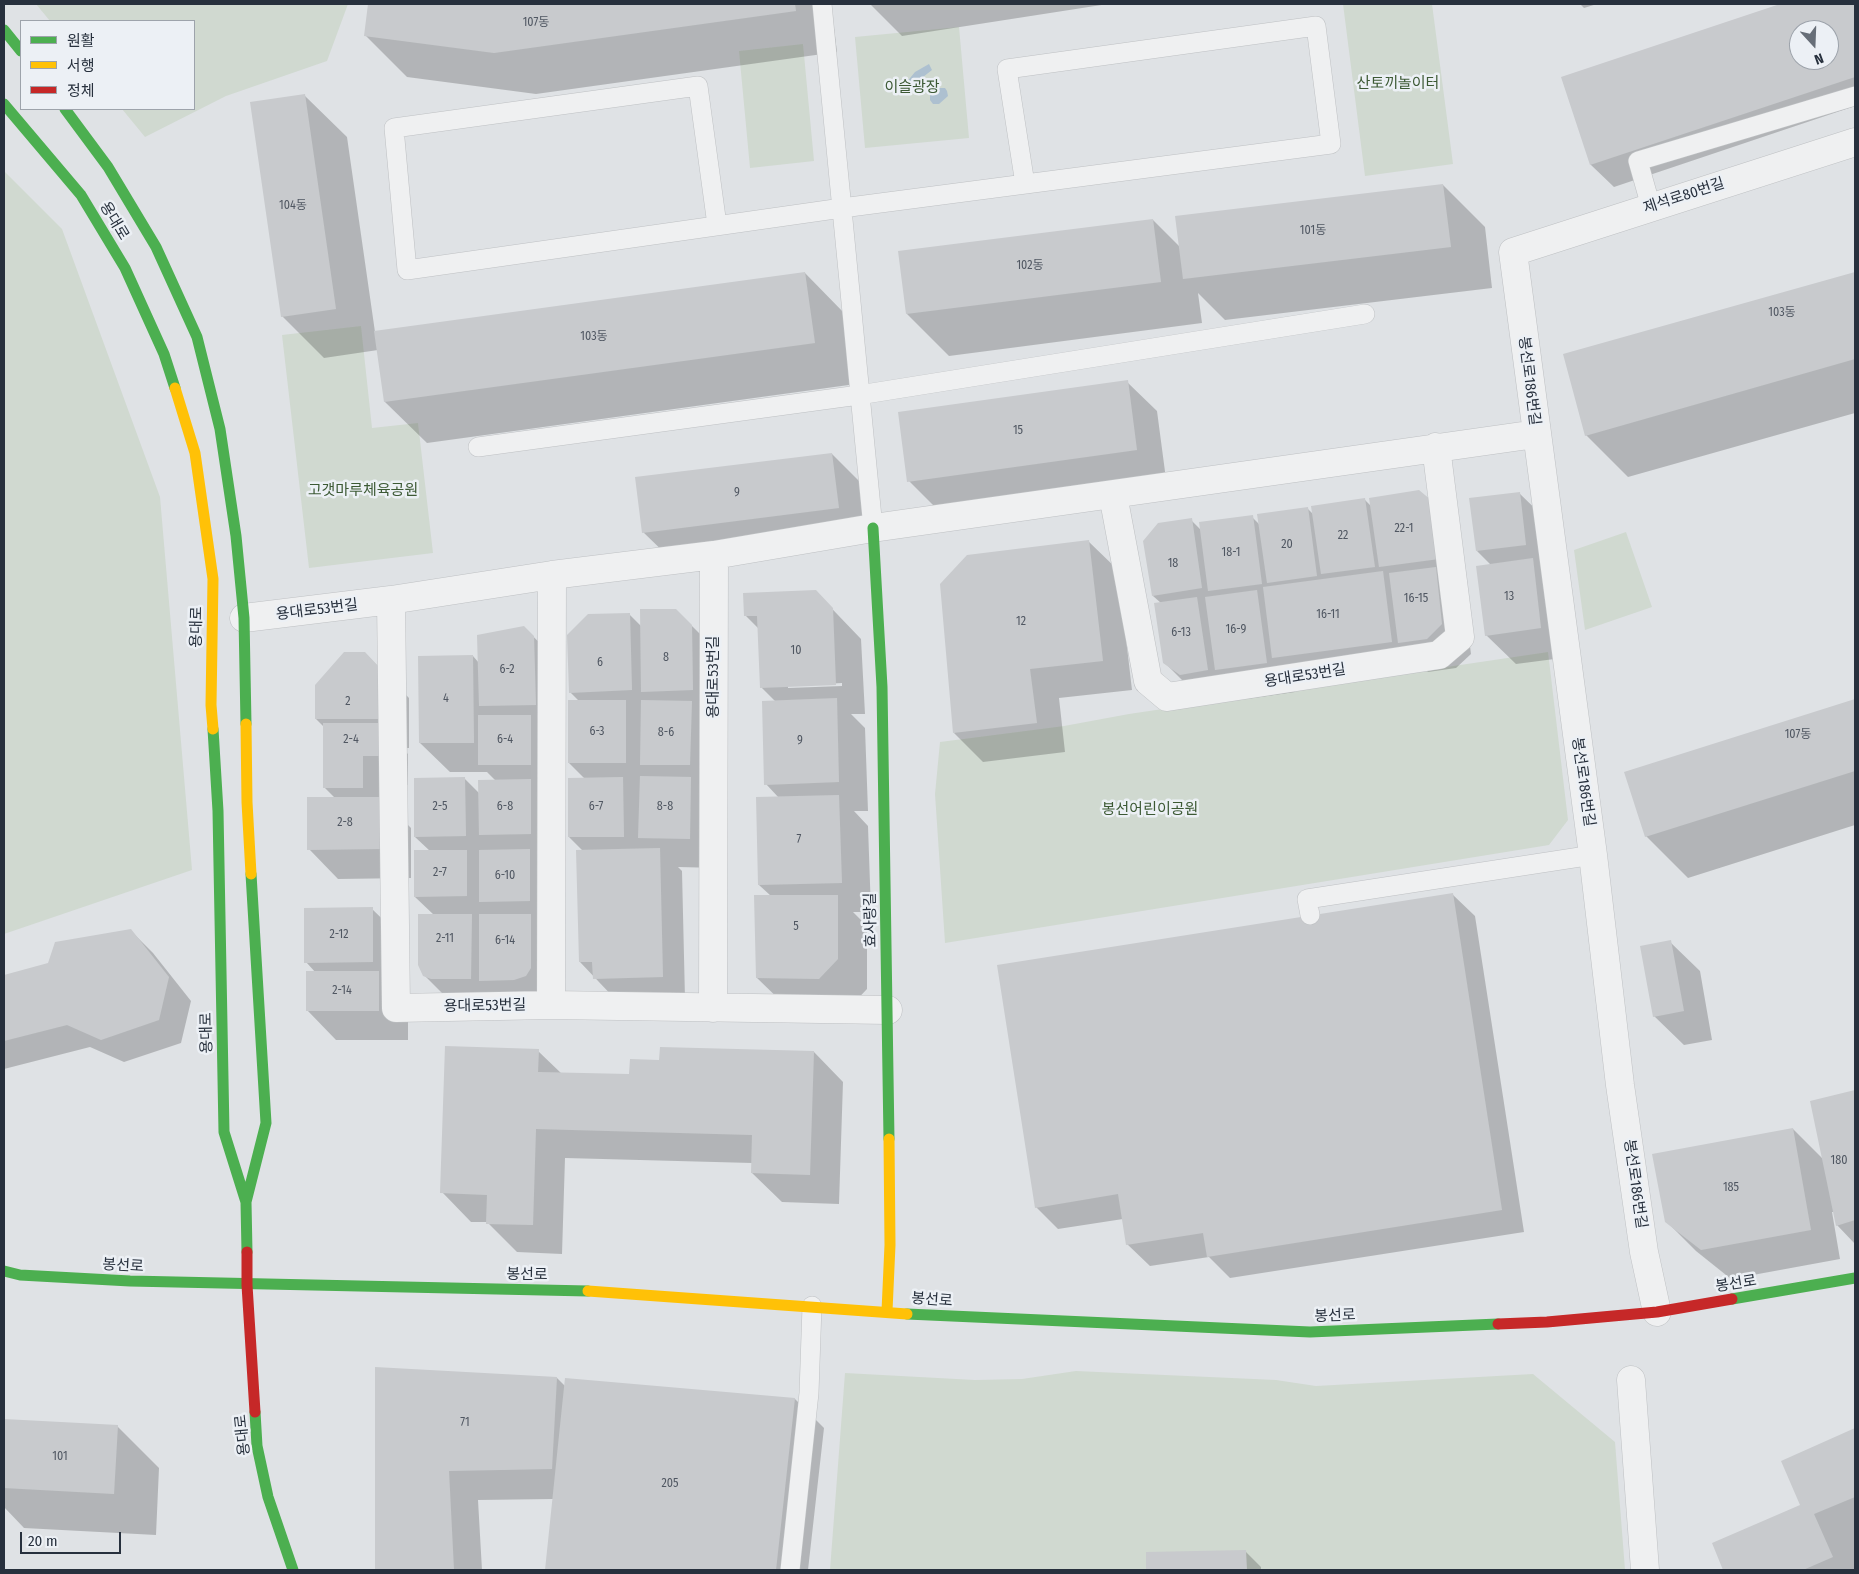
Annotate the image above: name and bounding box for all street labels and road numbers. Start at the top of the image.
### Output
street label: 제석로80번길 [1641,174,1727,218]
street label: 용대로 [96,199,132,243]
street label: 봉선로186번길 [1515,335,1543,427]
street label: 용대로53번길 [275,596,359,624]
street label: 용대로 [188,606,206,648]
street label: 용대로53번길 [705,636,723,718]
street label: 용대로53번길 [1263,661,1347,691]
street label: 봉선로186번길 [1568,736,1598,828]
street label: 효사랑길 [862,892,880,948]
street label: 용대로53번길 [444,996,526,1016]
street label: 용대로 [198,1012,216,1054]
street label: 봉선로186번길 [1620,1138,1650,1230]
street label: 봉선로 [102,1256,144,1276]
street label: 봉선로 [506,1266,548,1284]
street label: 봉선로 [1714,1272,1758,1296]
street label: 봉선로 [911,1290,953,1310]
street label: 봉선로 [1314,1306,1356,1326]
street label: 용대로 [232,1413,254,1457]

